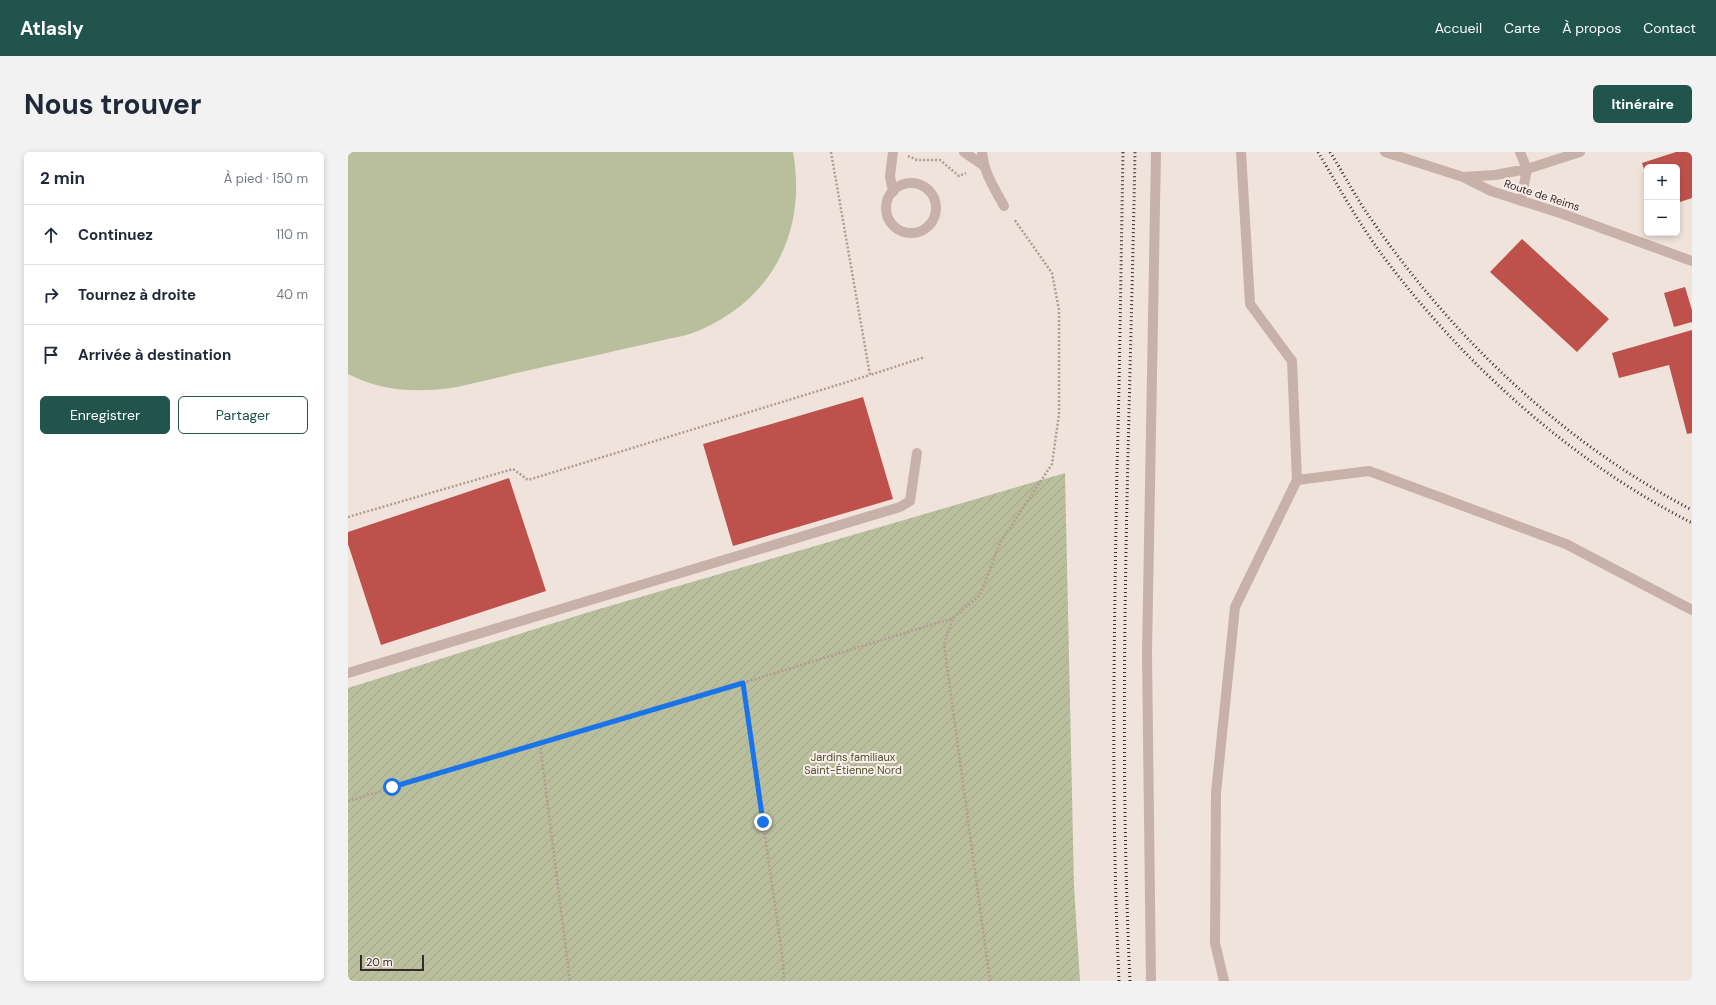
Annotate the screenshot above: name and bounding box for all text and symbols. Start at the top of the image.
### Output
text: Atlasly [20,16,84,41]
text: Accueil [1435,19,1482,37]
text: Carte [1504,19,1540,37]
text: À propos [1562,19,1621,37]
text: Contact [1643,19,1696,37]
button: Itinéraire [1593,85,1692,123]
text: Nous trouver [24,86,201,123]
map controls [1644,164,1680,236]
button: + [1644,164,1680,200]
text: 2 min [40,167,85,189]
text: À pied · 150 m [224,170,308,187]
street label: Route de Reims [1502,176,1582,214]
button: − [1644,200,1680,236]
icon: ahead [40,224,62,246]
text: Continuez [78,225,153,245]
text: 110 m [276,226,308,243]
icon: right [40,284,62,306]
text: Tournez à droite [78,285,196,305]
text: 40 m [276,286,308,303]
icon: arrive [40,344,62,366]
text: Arrivée à destination [78,345,231,365]
button: Enregistrer [40,396,170,434]
button: Partager [178,396,308,434]
park label: Jardins familiaux Saint-Étienne Nord [804,750,902,777]
route start [383,778,401,796]
route end [754,813,772,831]
scale bar [360,953,424,972]
text: 20 m [366,955,392,969]

